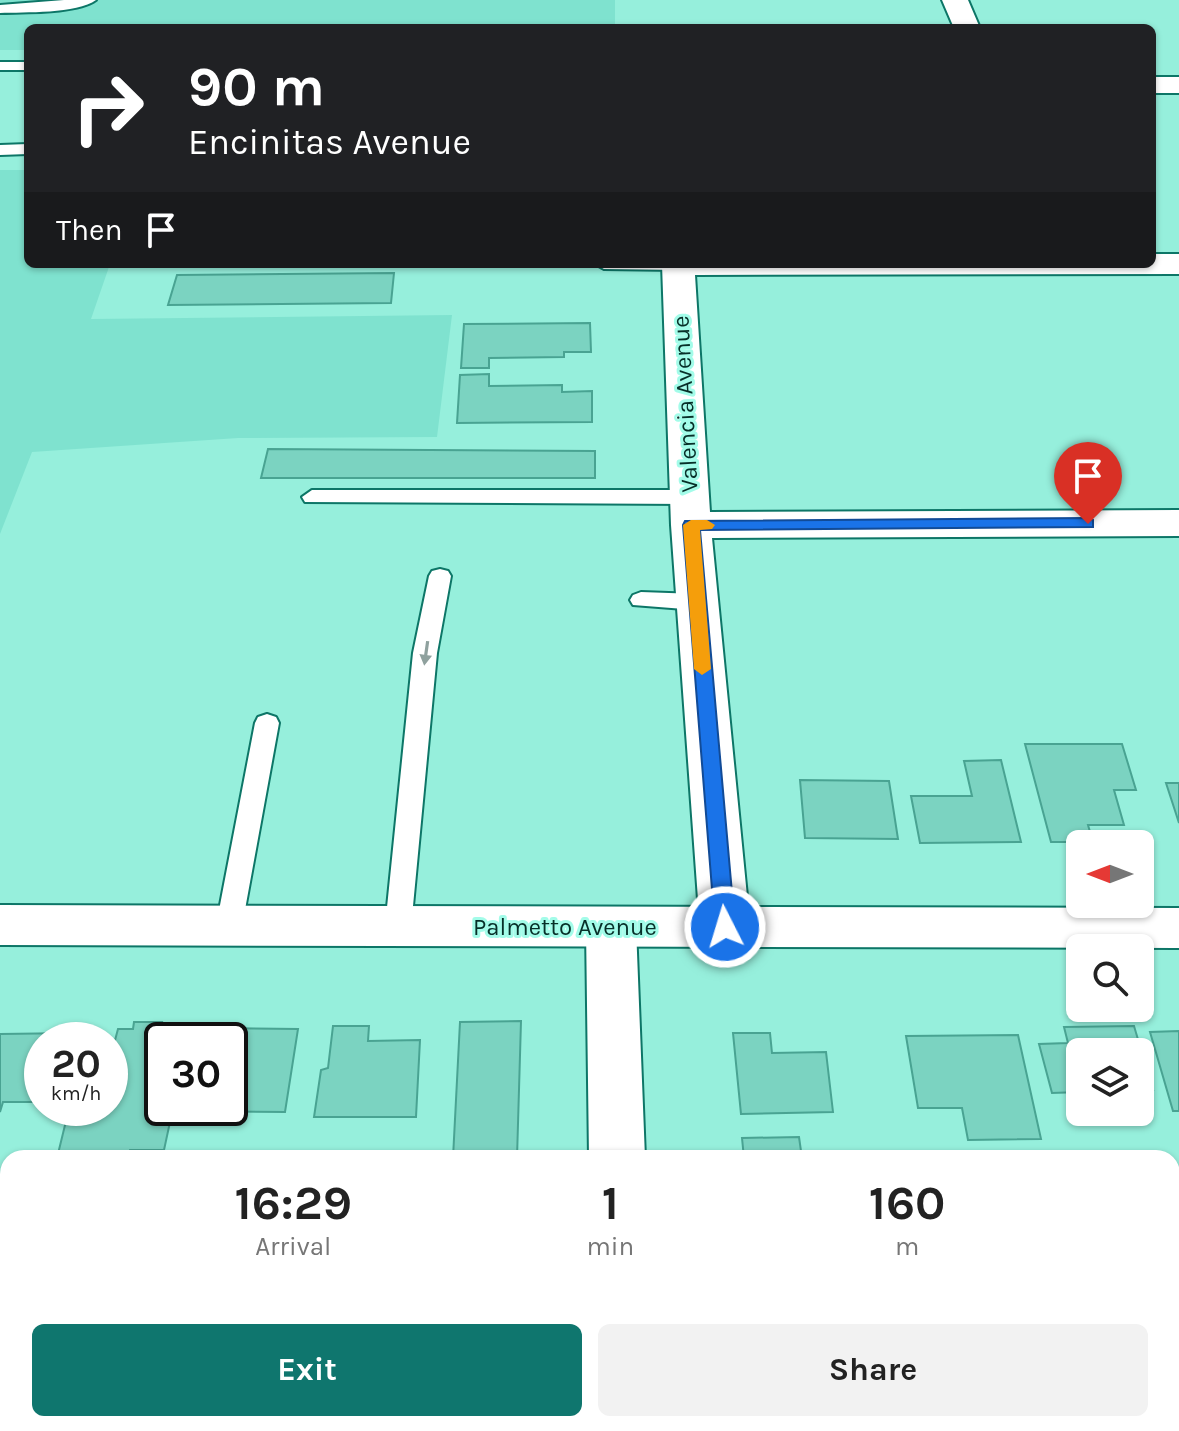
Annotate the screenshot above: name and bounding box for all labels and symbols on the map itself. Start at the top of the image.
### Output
street label: Valencia Avenue [666,315,704,493]
pin [1054,442,1122,524]
one-way arrow [419,641,432,666]
north arrow [1066,830,1154,918]
position arrow [683,885,767,969]
street label: Palmetto Avenue [473,913,657,941]
speed limit sign: 30 [144,1022,248,1126]

